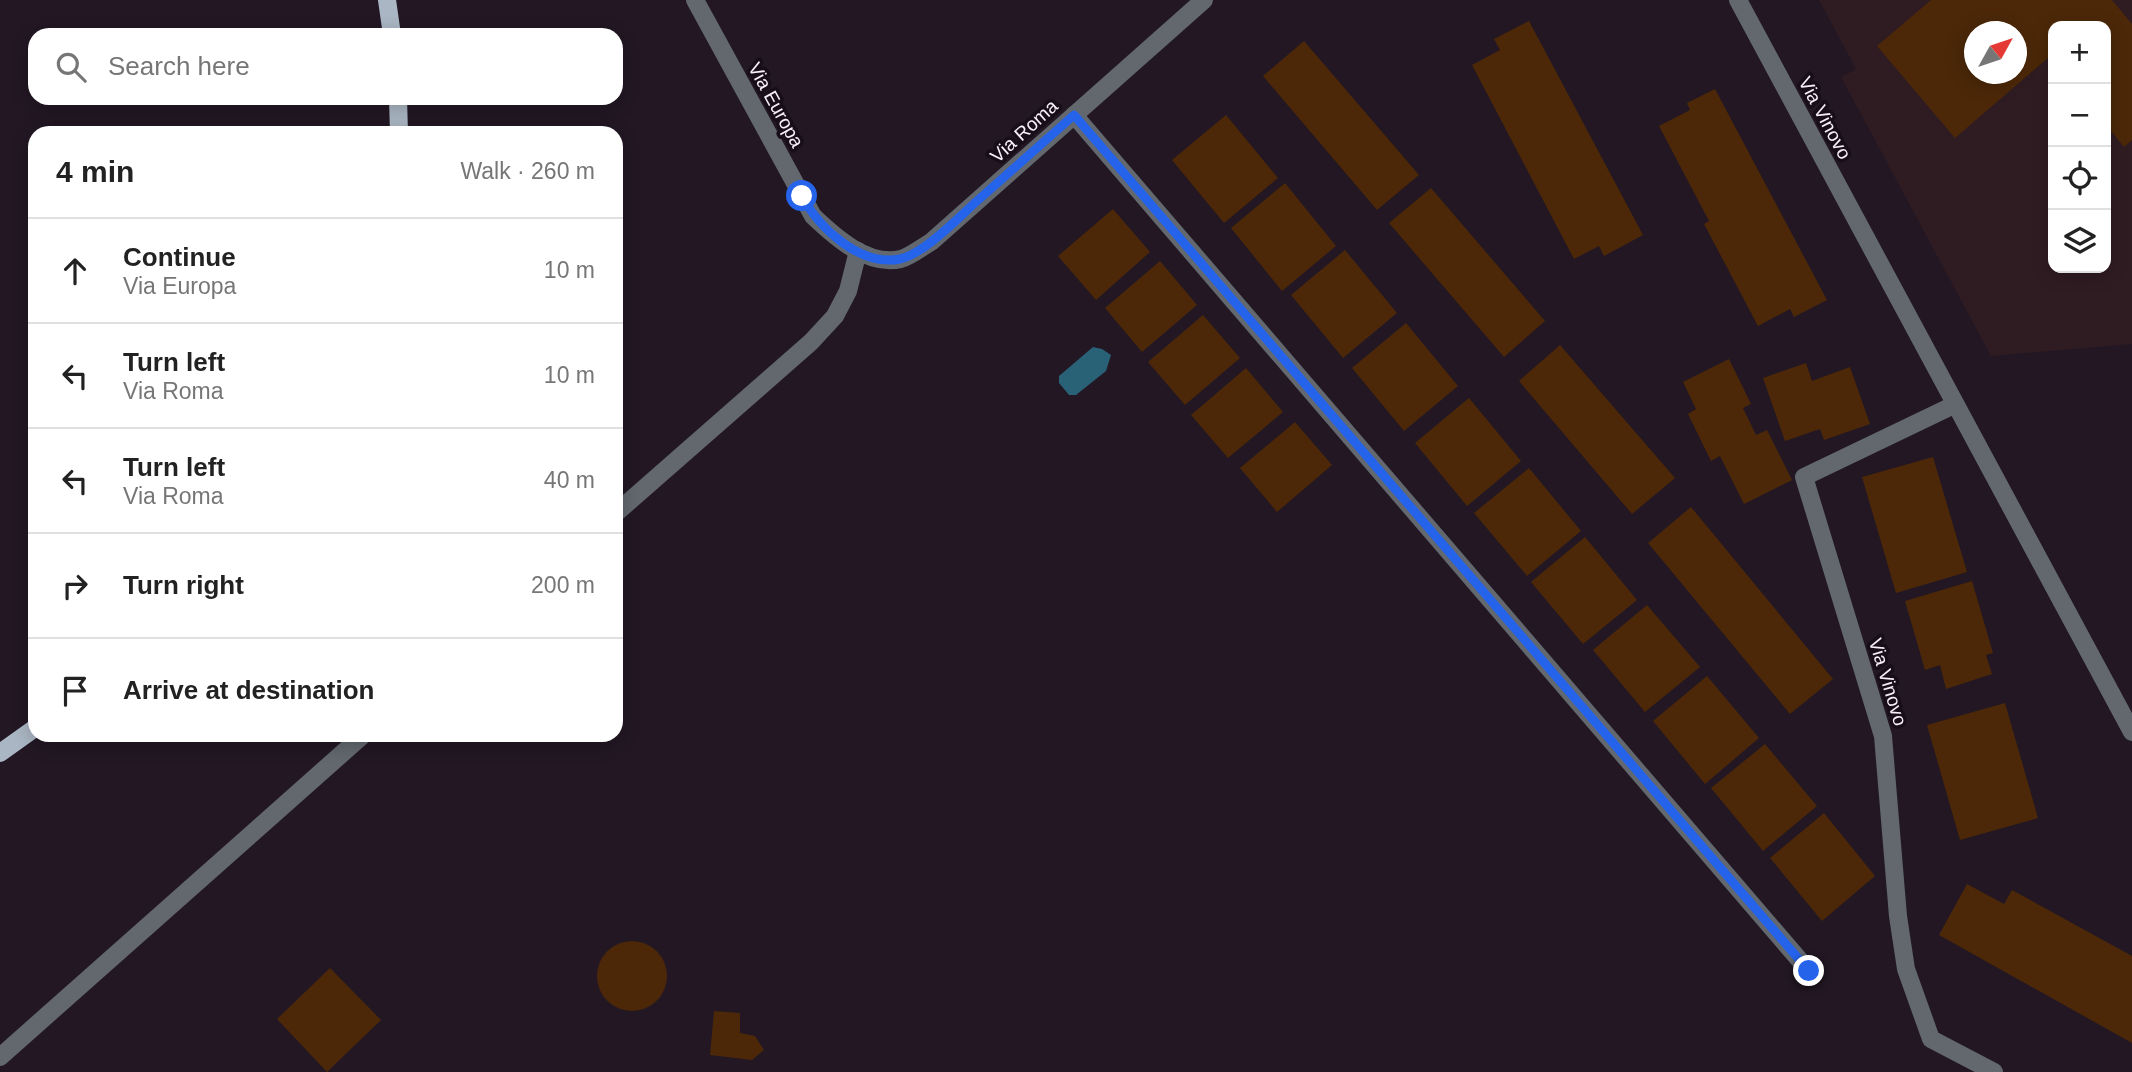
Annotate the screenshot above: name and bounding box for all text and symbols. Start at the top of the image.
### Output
north arrow [1964,21,2027,84]
map controls [2048,21,2111,273]
button: + [2048,21,2111,84]
search box [28,28,623,105]
icon: search [52,48,90,86]
text: Search here [108,51,250,81]
street label: Via Europa [744,59,808,151]
street label: Via Vinovo [1795,73,1855,163]
button: − [2048,84,2111,147]
street label: Via Roma [986,95,1062,167]
button: locate [2048,147,2111,210]
text: 4 min [56,155,134,188]
text: Walk · 260 m [460,158,595,184]
route start [786,180,817,211]
button: layers [2048,210,2111,273]
text: Continue [123,242,236,272]
icon: ahead [56,252,94,290]
text: 10 m [544,257,595,283]
text: Via Europa [123,273,236,299]
text: Turn left [123,347,225,377]
icon: left [56,357,94,395]
text: 10 m [544,362,595,388]
text: Via Roma [123,378,224,404]
text: Turn left [123,452,225,482]
icon: left [56,462,94,500]
text: 40 m [544,467,595,493]
text: Via Roma [123,483,224,509]
icon: right [56,567,94,605]
text: Turn right [123,570,244,600]
text: 200 m [531,572,595,598]
street label: Via Vinovo [1865,636,1911,728]
icon: arrive [56,672,94,710]
text: Arrive at destination [123,675,374,705]
route end [1793,955,1824,986]

